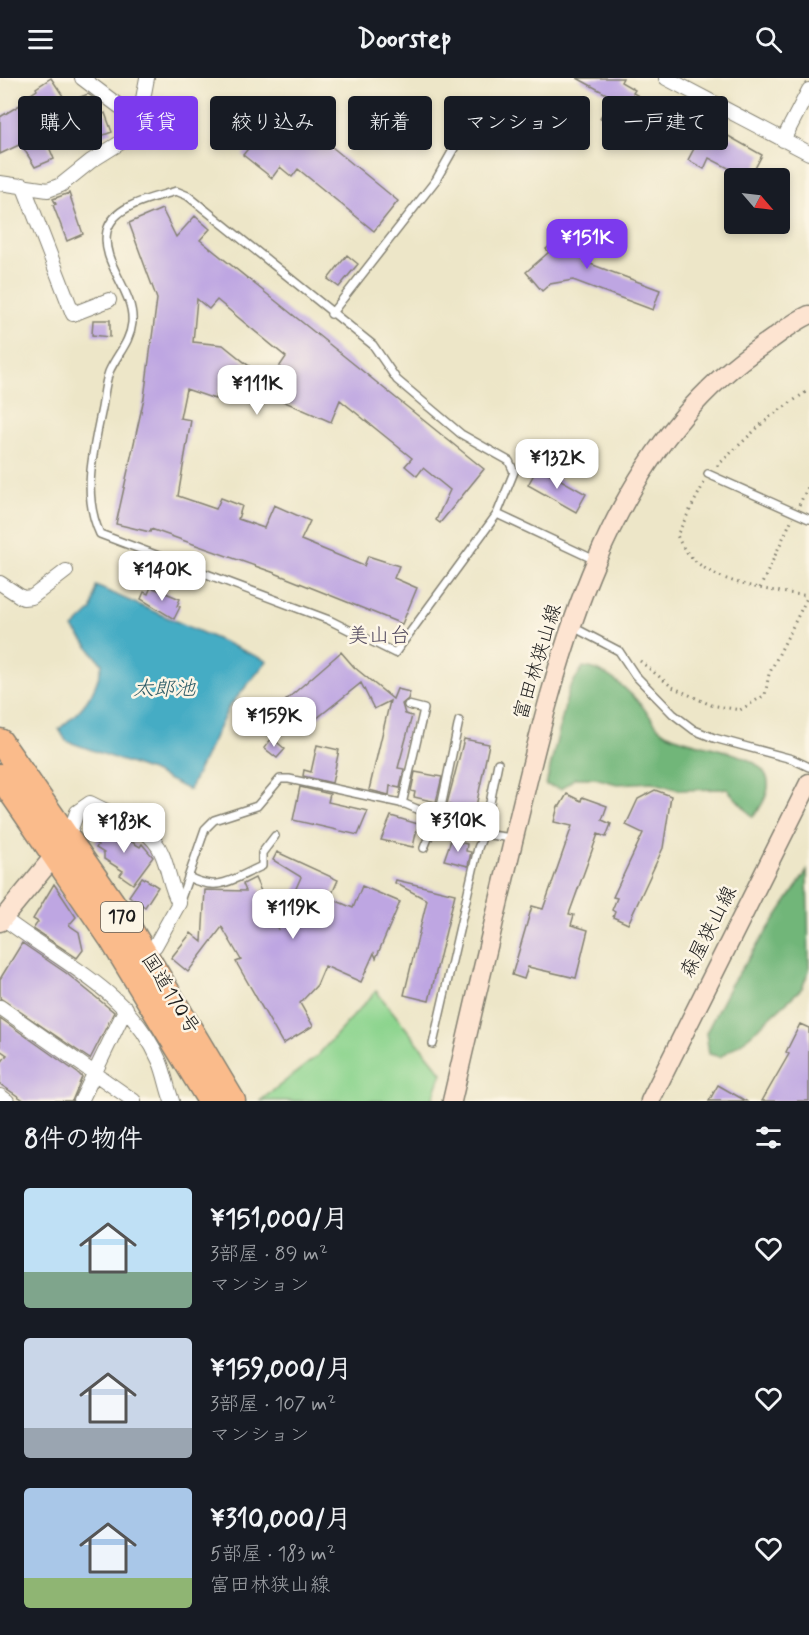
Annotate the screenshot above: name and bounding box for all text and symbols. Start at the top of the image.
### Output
text: Doorstep [357,22,452,57]
icon: menu [24,23,57,56]
icon: search [752,23,785,56]
chip: 購入 [18,96,102,150]
chip: 賃貸 [114,96,198,150]
chip: 絞り込み [210,96,336,150]
chip: 新着 [348,96,432,150]
chip: マンション [444,96,590,150]
chip: 一戸建て [602,96,728,150]
north arrow [724,168,790,234]
map controls [724,168,790,234]
pin: ¥151K [545,219,629,270]
text: ¥151K [560,225,614,252]
pin: ¥111K [215,365,299,416]
text: ¥111K [232,371,282,398]
pin: ¥132K [515,439,599,490]
text: ¥132K [530,445,584,472]
pin: ¥140K [120,551,204,602]
text: ¥140K [133,557,191,584]
street label: 富田林狭山線 [508,601,568,723]
district label: 美山台 [348,622,411,650]
water label: 太郎池 [133,675,196,703]
pin: ¥159K [232,697,316,748]
text: ¥159K [246,703,302,730]
pin: ¥310K [416,802,500,853]
pin: ¥183K [82,803,166,854]
text: ¥310K [430,808,486,835]
text: ¥183K [97,809,151,836]
street label: 森屋狭山線 [674,881,744,983]
pin: ¥119K [251,889,335,940]
text: ¥119K [266,895,320,922]
road number: 170 [101,902,143,932]
street label: 国道170号 [134,948,206,1040]
icon: filters [752,1121,785,1154]
text: 8件の物件 [24,1123,143,1157]
text: ¥151,000/月 [210,1203,349,1237]
icon: home [72,1212,144,1284]
icon: heart [752,1232,785,1265]
text: 3部屋 · 89 m² [210,1241,328,1268]
text: マンション [210,1272,309,1299]
text: ¥159,000/月 [210,1353,352,1387]
icon: home [72,1362,144,1434]
icon: heart [752,1382,785,1415]
text: 3部屋 · 107 m² [210,1391,336,1418]
text: マンション [210,1422,309,1449]
text: ¥310,000/月 [210,1503,352,1537]
icon: home [72,1512,144,1584]
icon: heart [752,1532,785,1565]
text: 5部屋 · 183 m² [210,1541,336,1568]
text: 富田林狭山線 [210,1572,330,1599]

